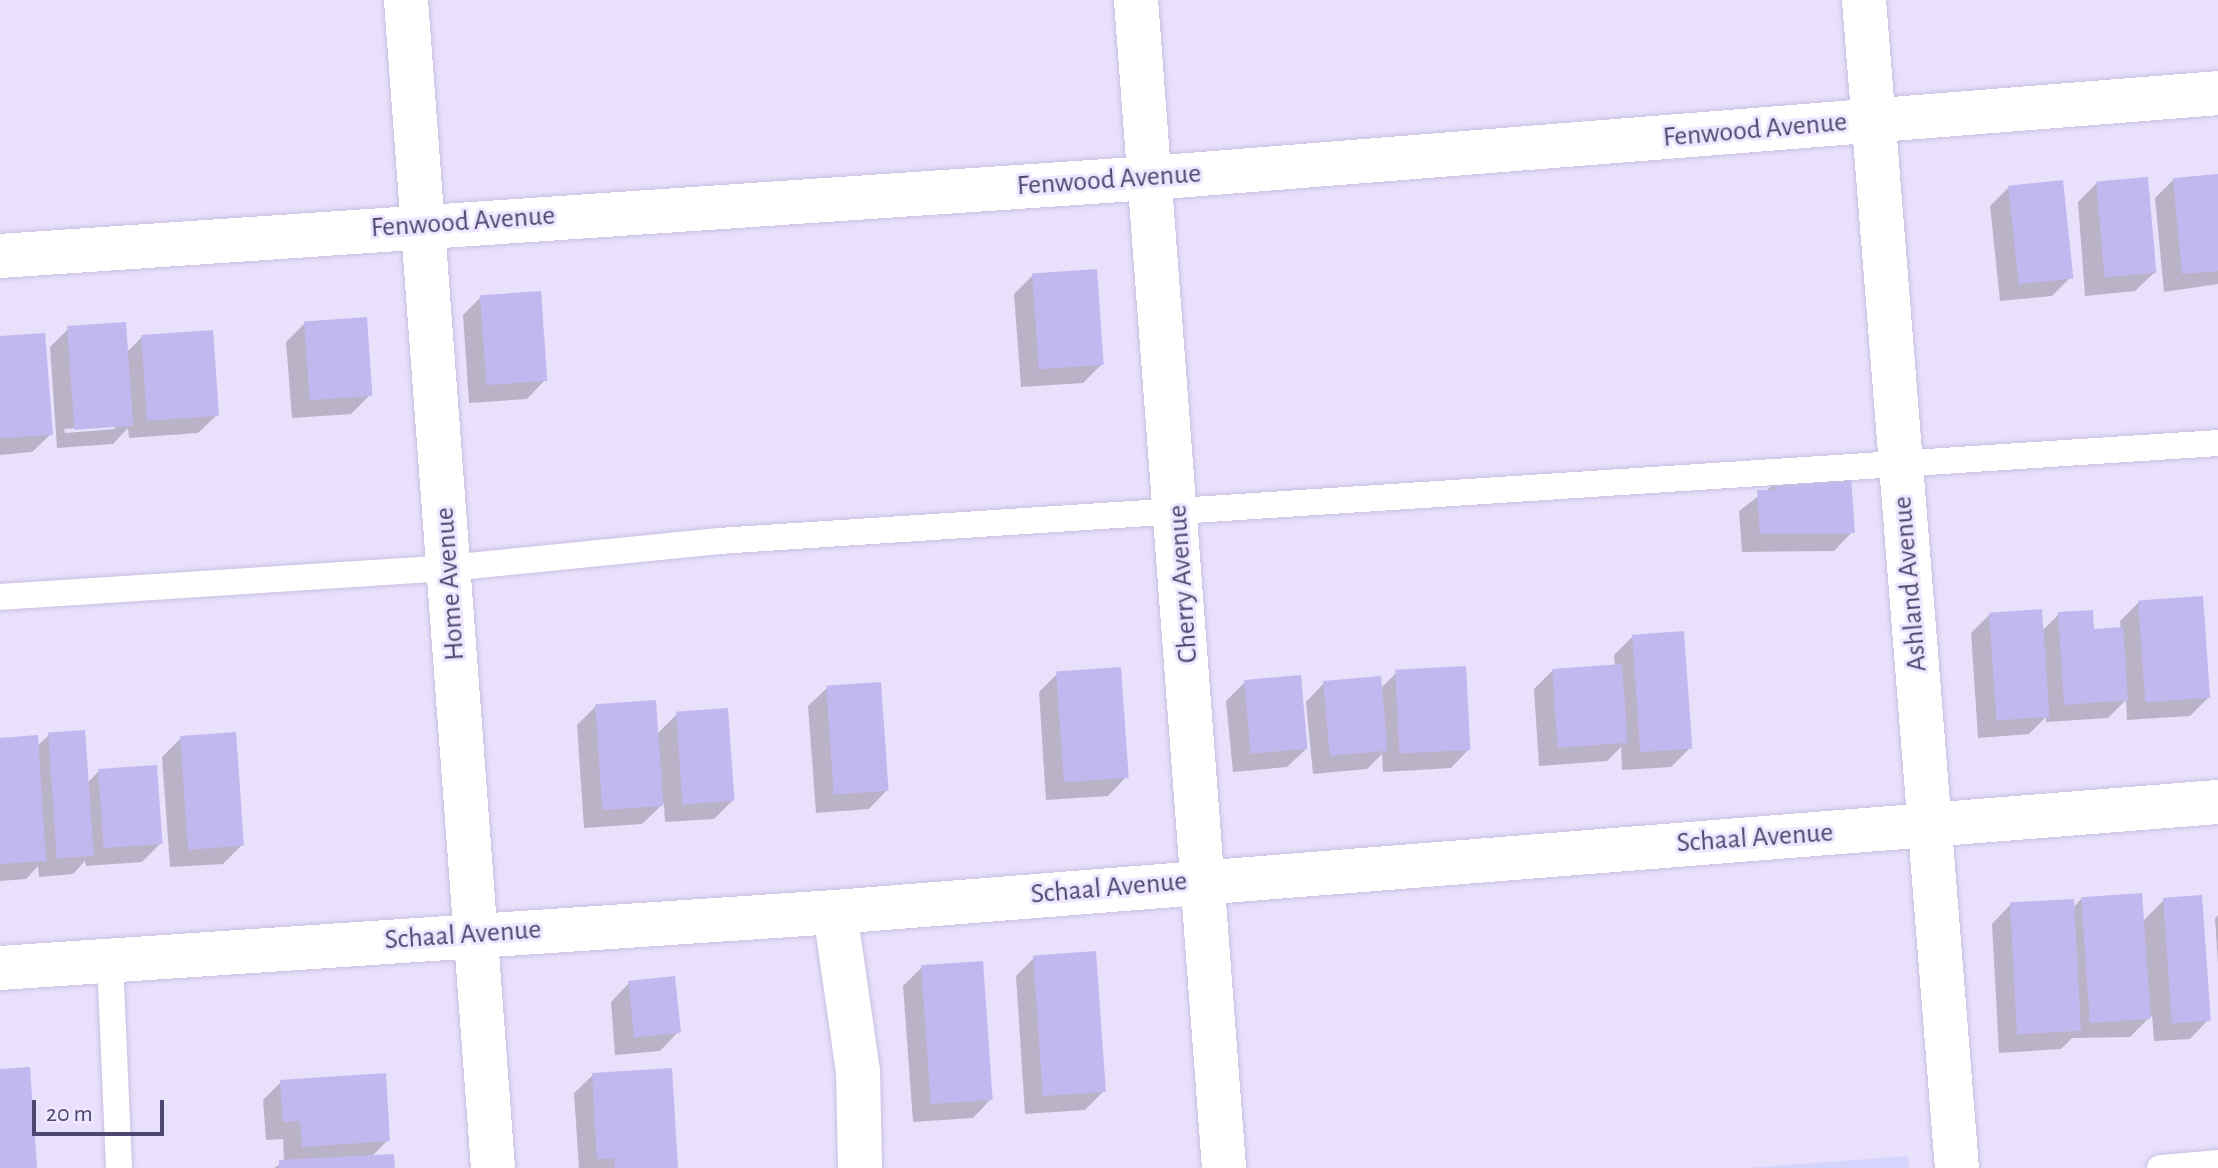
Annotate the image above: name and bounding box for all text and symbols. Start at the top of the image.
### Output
street label: Fenwood Avenue [1662,105,1848,155]
street label: Fenwood Avenue [1016,157,1202,203]
street label: Fenwood Avenue [370,199,556,245]
street label: Ashland Avenue [1886,495,1934,673]
street label: Cherry Avenue [1161,504,1205,664]
street label: Home Avenue [428,506,472,662]
street label: Schaal Avenue [1676,816,1834,860]
street label: Schaal Avenue [1029,864,1189,912]
street label: Schaal Avenue [384,913,542,957]
scale bar [36,1084,168,1134]
text: 20 m [46,1102,93,1126]

